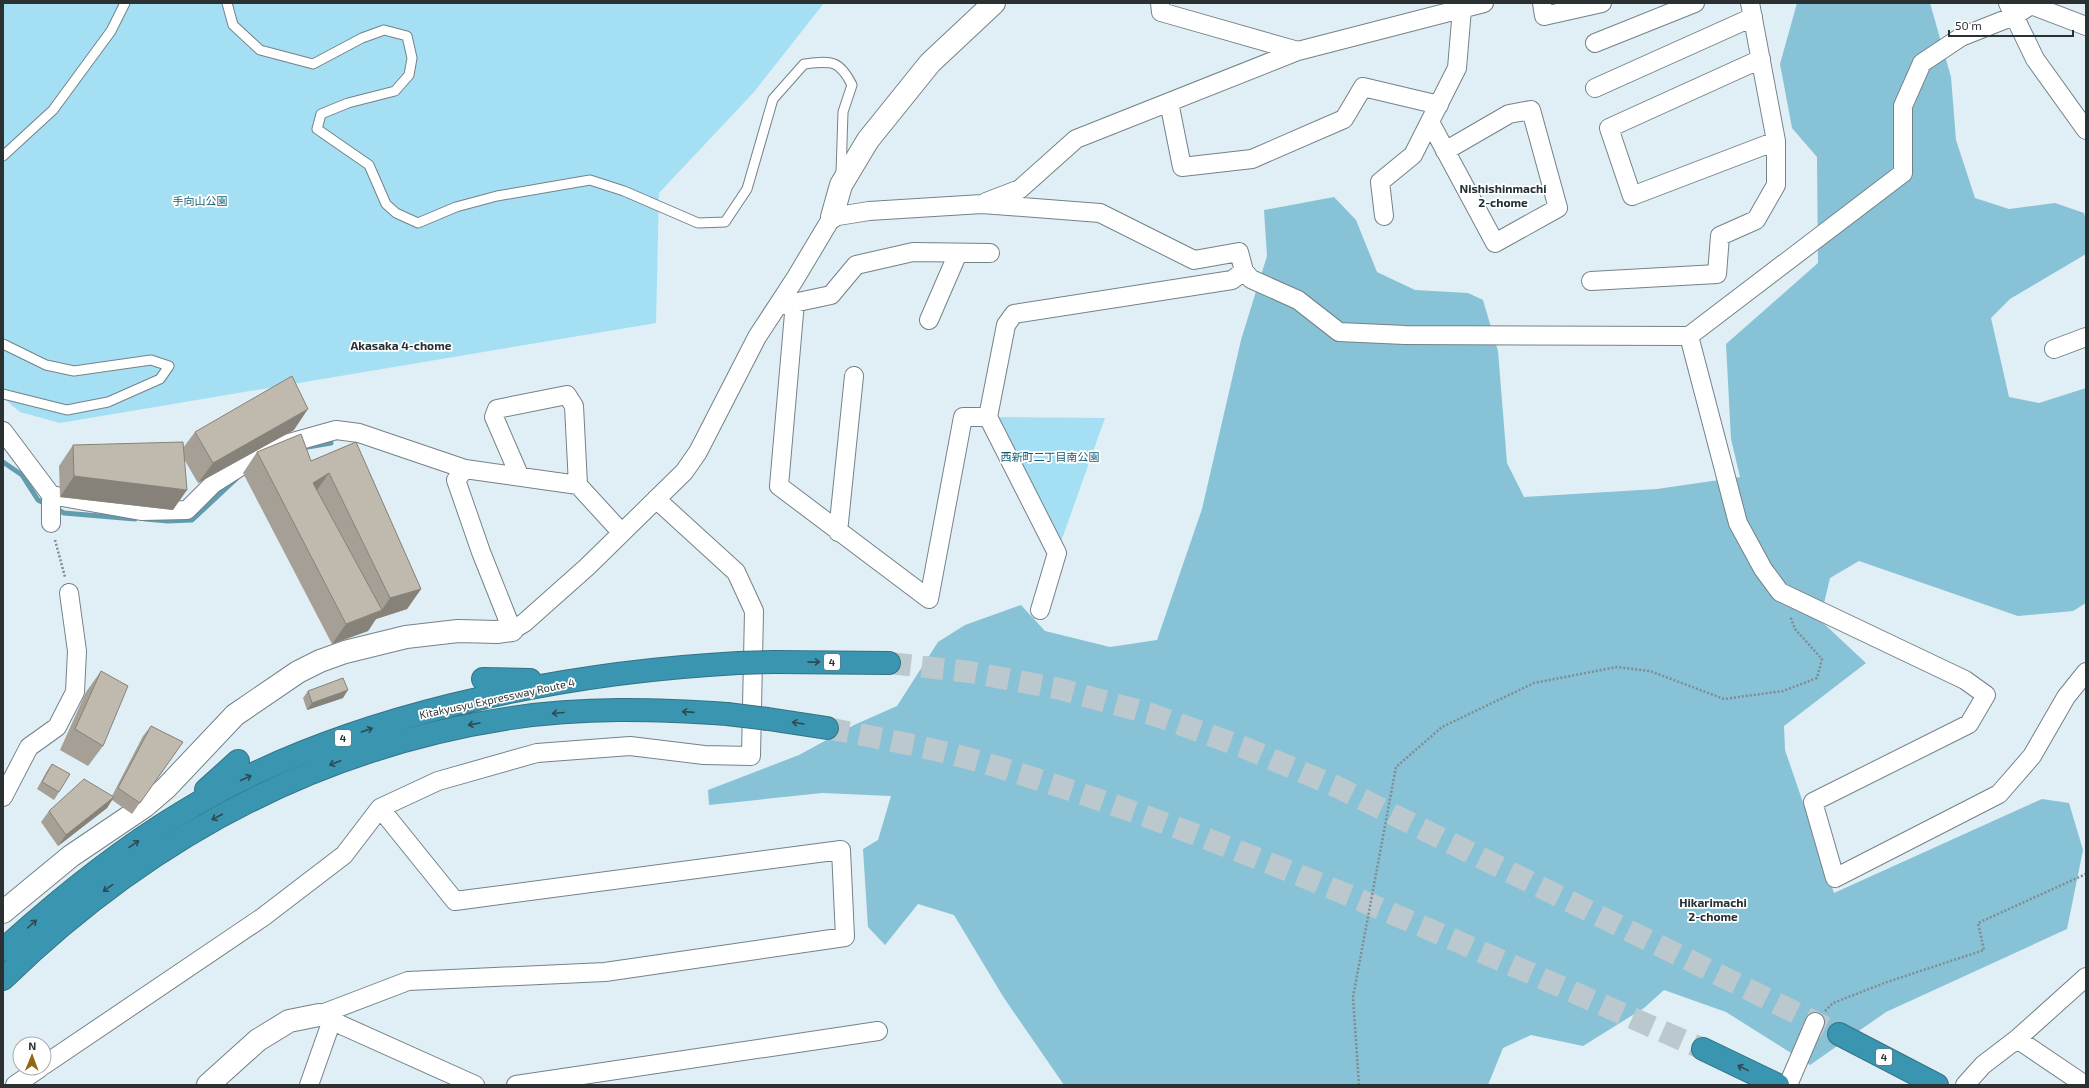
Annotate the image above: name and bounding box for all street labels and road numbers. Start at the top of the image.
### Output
road number: 4 [824,654,840,670]
street label: Kitakyusyu Expressway Route 4 [418,675,576,721]
road number: 4 [335,730,351,746]
road number: 4 [1876,1049,1892,1065]

